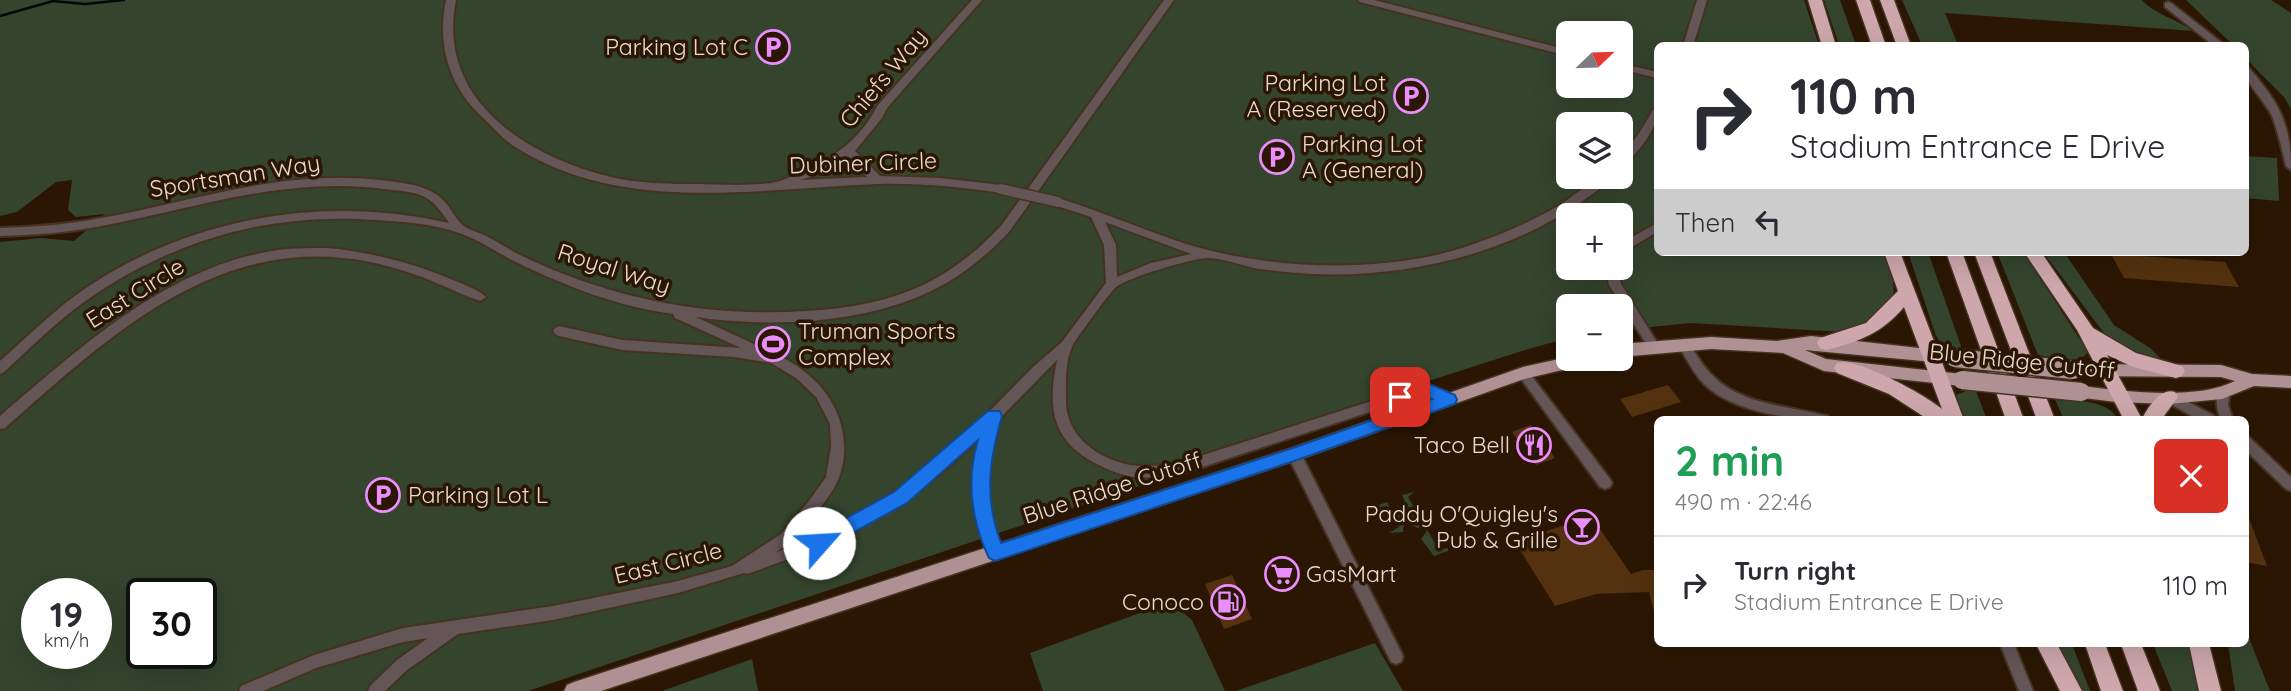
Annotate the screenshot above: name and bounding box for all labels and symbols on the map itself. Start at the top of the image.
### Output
north arrow [1556,21,1633,98]
street label: Chiefs Way [833,22,932,133]
parking icon: Parking Lot C [754,28,792,66]
place label: Parking Lot C [605,32,748,61]
place label: Parking Lot A (Reserved) [1247,68,1386,123]
parking icon: Parking Lot A (Reserved) [1392,77,1430,115]
place label: Parking Lot A (General) [1302,129,1424,184]
parking icon: Parking Lot A (General) [1258,138,1296,176]
street label: Dubiner Circle [788,145,938,180]
street label: Sportsman Way [148,148,322,203]
street label: Royal Way [554,237,674,300]
street label: East Circle [80,251,189,334]
place label: Truman Sports Complex [798,316,956,371]
sports icon: Truman Sports Complex [754,325,792,363]
street label: Blue Ridge Cutoff [1928,336,2117,385]
pin [1370,367,1430,427]
restaurant icon: Taco Bell [1515,426,1553,464]
place label: Taco Bell [1414,430,1510,459]
street label: Blue Ridge Cutoff [1019,445,1205,530]
parking icon: Parking Lot L [364,476,402,514]
place label: Parking Lot L [408,480,548,509]
place label: Paddy O'Quigley's Pub & Grille [1365,499,1558,554]
position arrow [782,506,856,580]
bar icon: Paddy O'Quigley's Pub & Grille [1563,508,1601,546]
street label: East Circle [611,535,725,590]
supermarket icon: GasMart [1263,555,1301,593]
place label: GasMart [1306,559,1397,588]
speed limit sign: 30 [126,578,217,669]
fuel station icon: Conoco [1209,583,1247,621]
place label: Conoco [1122,587,1204,616]

